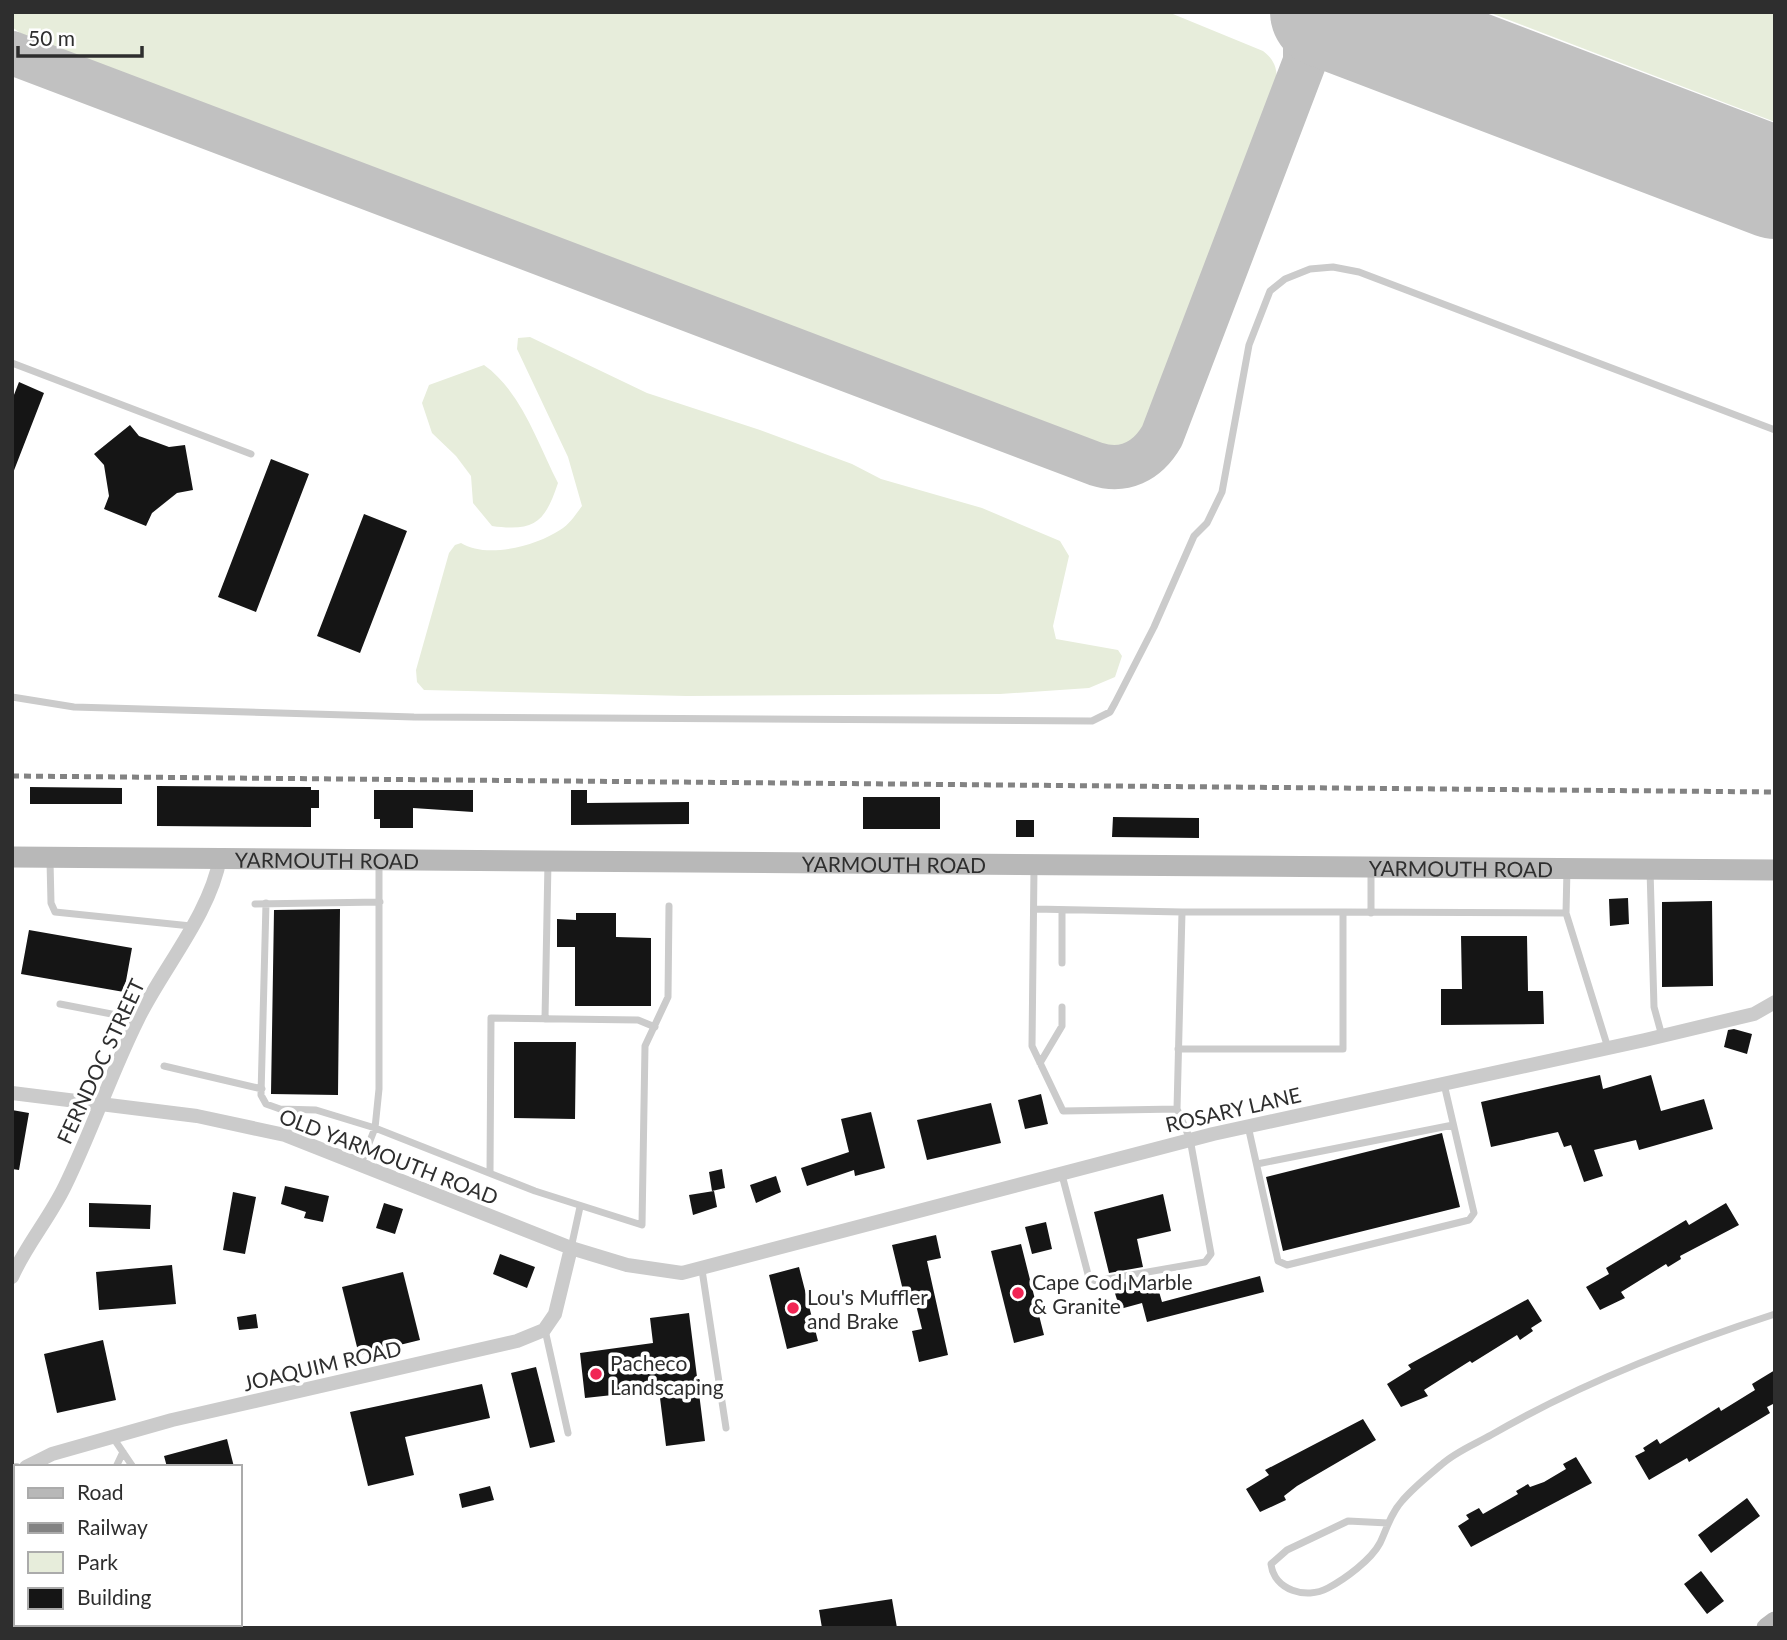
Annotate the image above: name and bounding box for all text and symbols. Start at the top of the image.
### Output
scale bar [18,14,142,58]
text: 50 m [28,25,75,50]
street label: YARMOUTH ROAD [235,846,419,873]
street label: YARMOUTH ROAD [802,850,986,877]
street label: YARMOUTH ROAD [1369,855,1553,881]
street label: FERNDOC STREET [51,974,149,1147]
street label: ROSARY LANE [1163,1081,1303,1137]
street label: OLD YARMOUTH ROAD [276,1103,502,1209]
place label: Cape Cod Marble & Granite [1032,1269,1193,1318]
place label: Lou's Muffler and Brake [807,1284,928,1333]
marker: Cape Cod Marble & Granite [1010,1285,1026,1301]
marker: Lou's Muffler and Brake [785,1300,801,1316]
street label: JOAQUIM ROAD [240,1335,404,1395]
place label: Pacheco Landscaping [610,1350,724,1399]
marker: Pacheco Landscaping [588,1366,604,1382]
legend [14,1465,242,1626]
text: Road [77,1479,124,1504]
text: Railway [77,1514,148,1539]
text: Park [77,1549,118,1574]
text: Building [77,1584,152,1609]

